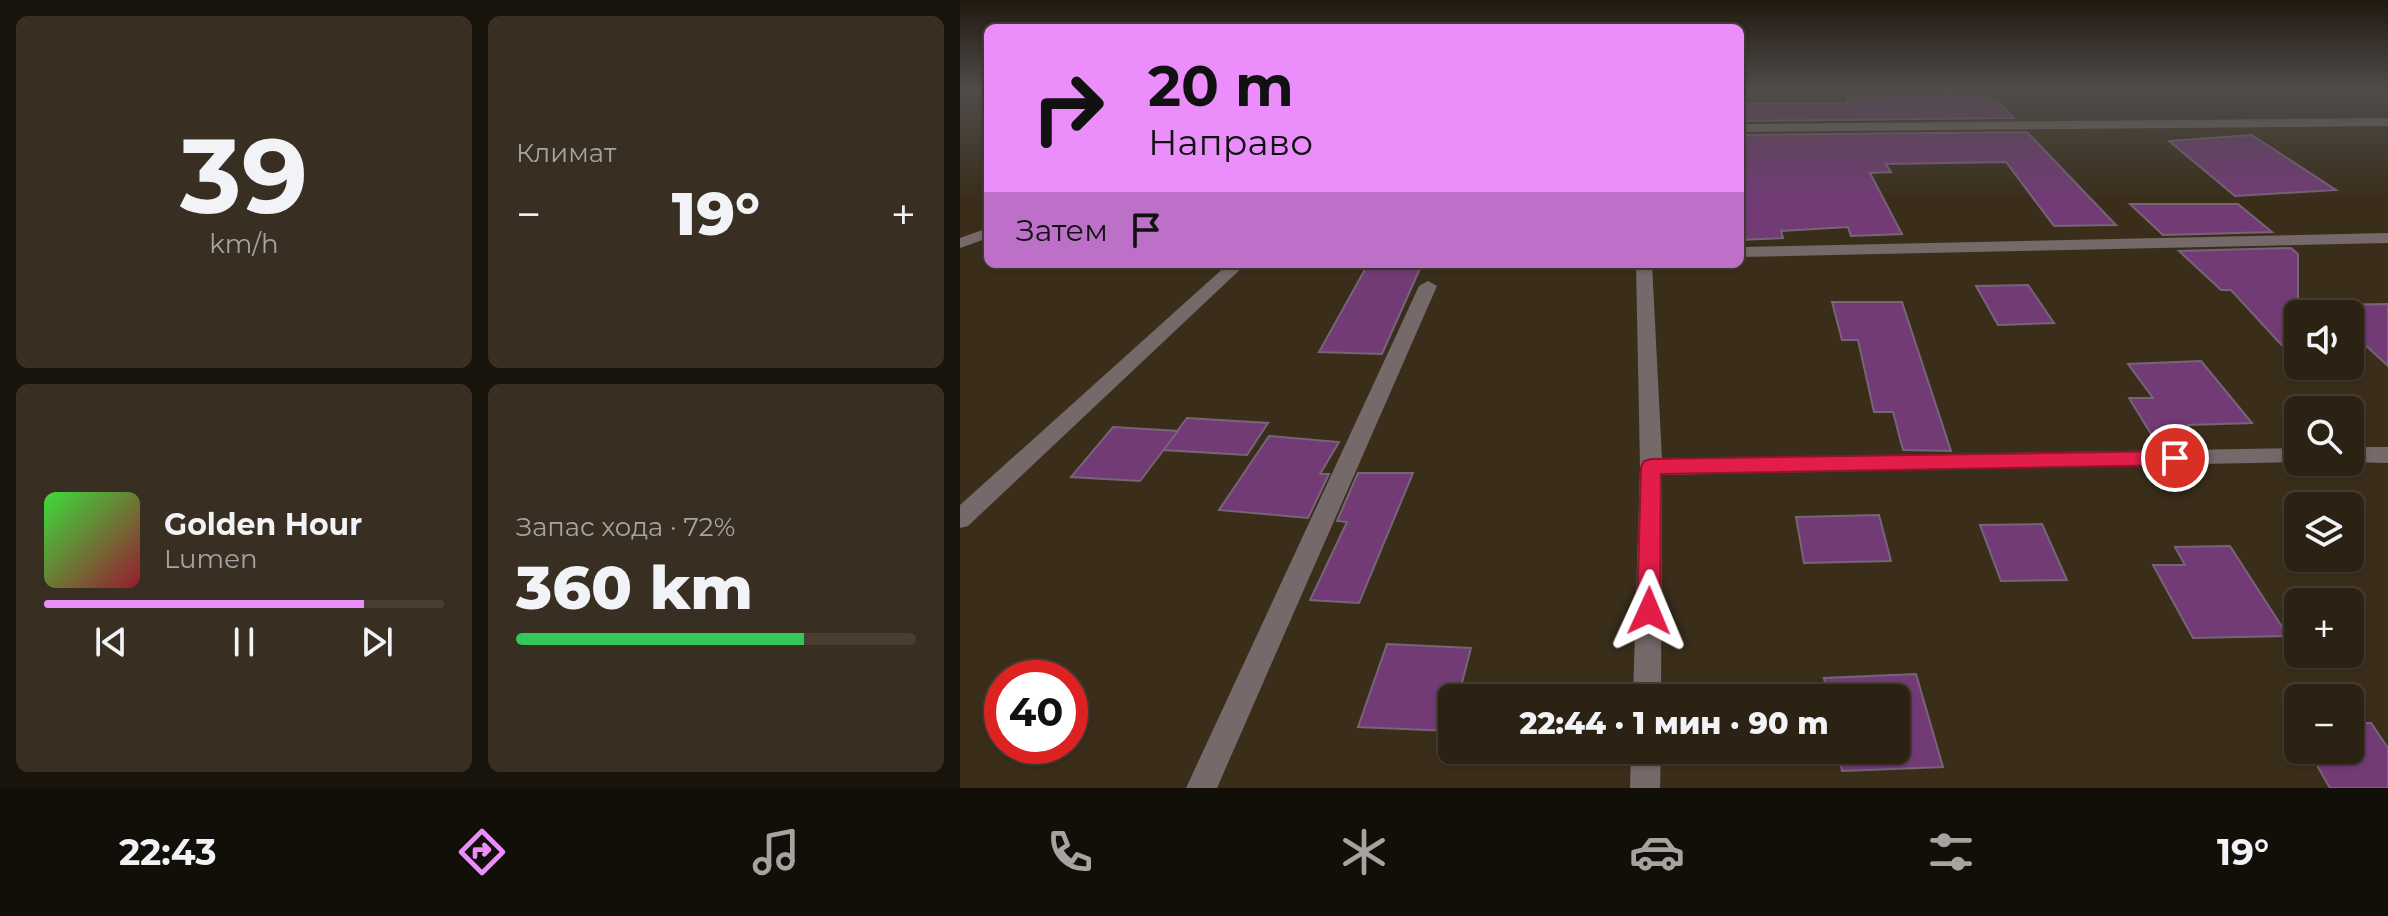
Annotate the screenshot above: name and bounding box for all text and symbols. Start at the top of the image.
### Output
text: 20 m [1148,52,1294,120]
icon: right [1016,56,1120,160]
text: 39 [180,112,308,239]
text: Направо [1148,120,1313,164]
text: Климат [516,137,616,169]
text: 19° [672,177,760,250]
text: − [516,187,541,241]
text: + [891,187,916,241]
icon: arrive [1124,208,1168,252]
text: Затем [1016,212,1108,249]
text: km/h [209,228,279,260]
map controls [2284,300,2364,764]
button: sound [2284,300,2364,380]
button: search [2284,396,2364,476]
pin [2141,424,2209,492]
icon: arrive [2153,436,2197,480]
button: layers [2284,492,2364,572]
text: Golden Hour [164,506,362,543]
text: Запас хода · 72% [516,511,735,543]
text: Lumen [164,543,257,575]
text: 360 km [516,551,753,624]
position arrow [1607,569,1691,653]
button: + [2284,588,2364,668]
icon: previous [89,620,133,664]
icon: pause [222,620,266,664]
icon: next [355,620,399,664]
speed limit sign: 40 [984,660,1088,764]
button: − [2284,684,2364,764]
text: 22:44 · 1 мин · 90 m [1519,705,1829,742]
icon: directions [454,824,510,880]
icon: music [748,824,804,880]
icon: phone [1042,824,1098,880]
icon: climate [1336,824,1392,880]
icon: car [1629,824,1685,880]
icon: filters [1923,824,1979,880]
text: 22:43 [119,830,217,874]
text: 19° [2217,830,2269,874]

